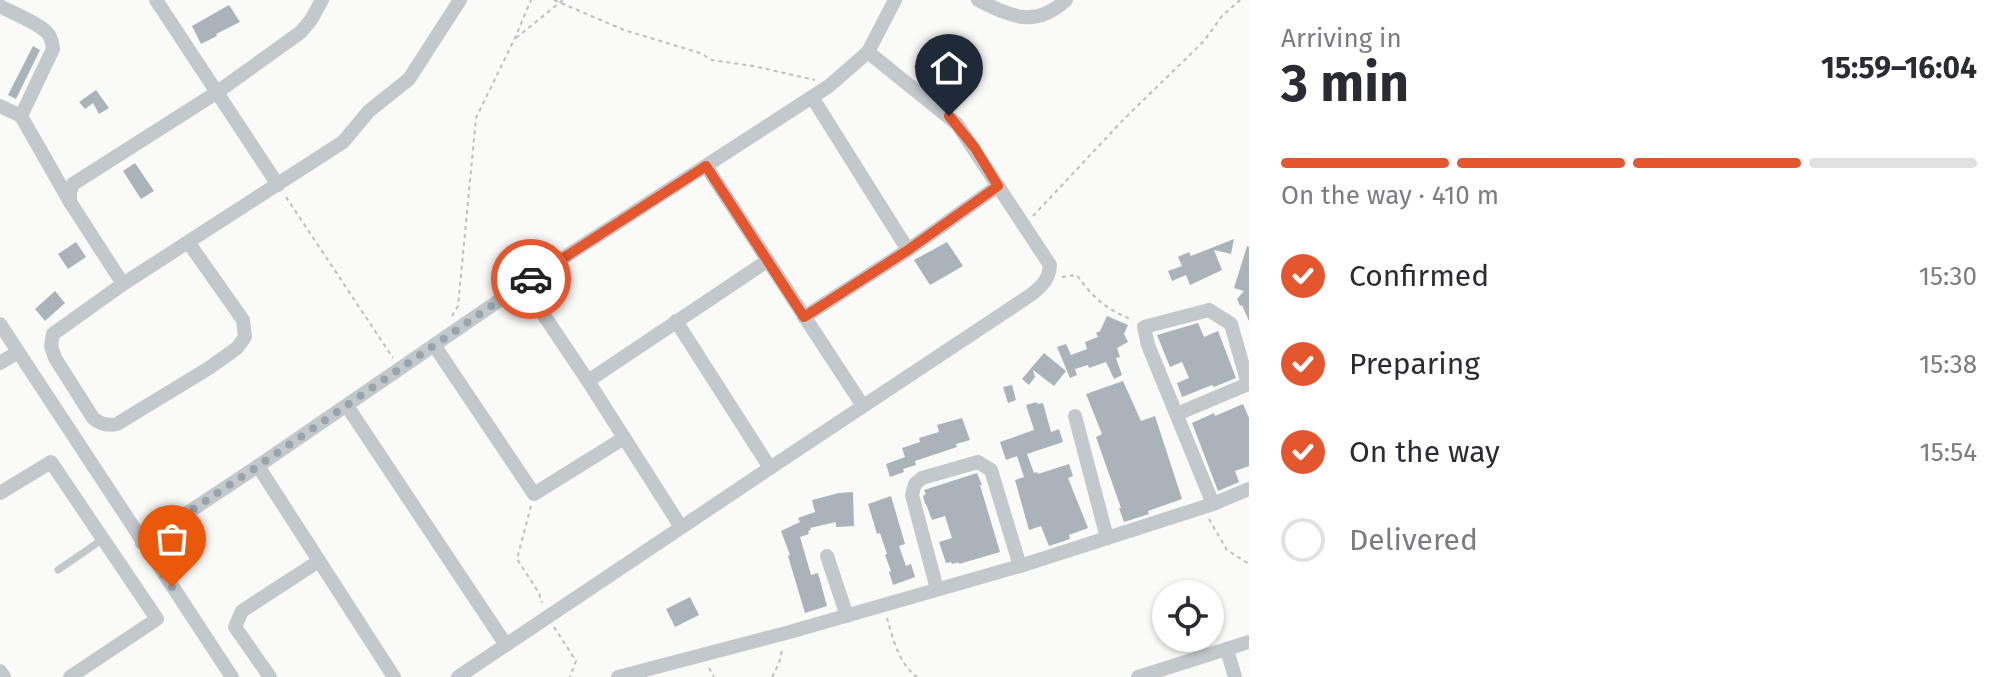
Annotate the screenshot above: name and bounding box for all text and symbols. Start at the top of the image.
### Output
text: Arriving in [1281,23,1402,54]
pin [915,34,983,116]
icon: home [927,46,971,90]
text: 15:59–16:04 [1821,50,1977,86]
text: 3 min [1281,52,1409,115]
text: On the way · 410 m [1281,180,1499,211]
courier [491,239,571,319]
icon: check [1281,254,1325,298]
icon: car [509,257,553,301]
text: Confirmed [1349,258,1489,294]
text: 15:30 [1919,261,1977,292]
icon: check [1281,342,1325,386]
text: Preparing [1349,346,1480,382]
text: 15:38 [1919,349,1977,380]
icon: check [1281,430,1325,474]
text: On the way [1349,434,1500,470]
text: 15:54 [1920,437,1977,468]
pin [138,505,206,587]
icon: bag [150,517,194,561]
text: Delivered [1349,522,1478,558]
map controls [1152,580,1224,652]
button: locate [1152,580,1224,652]

